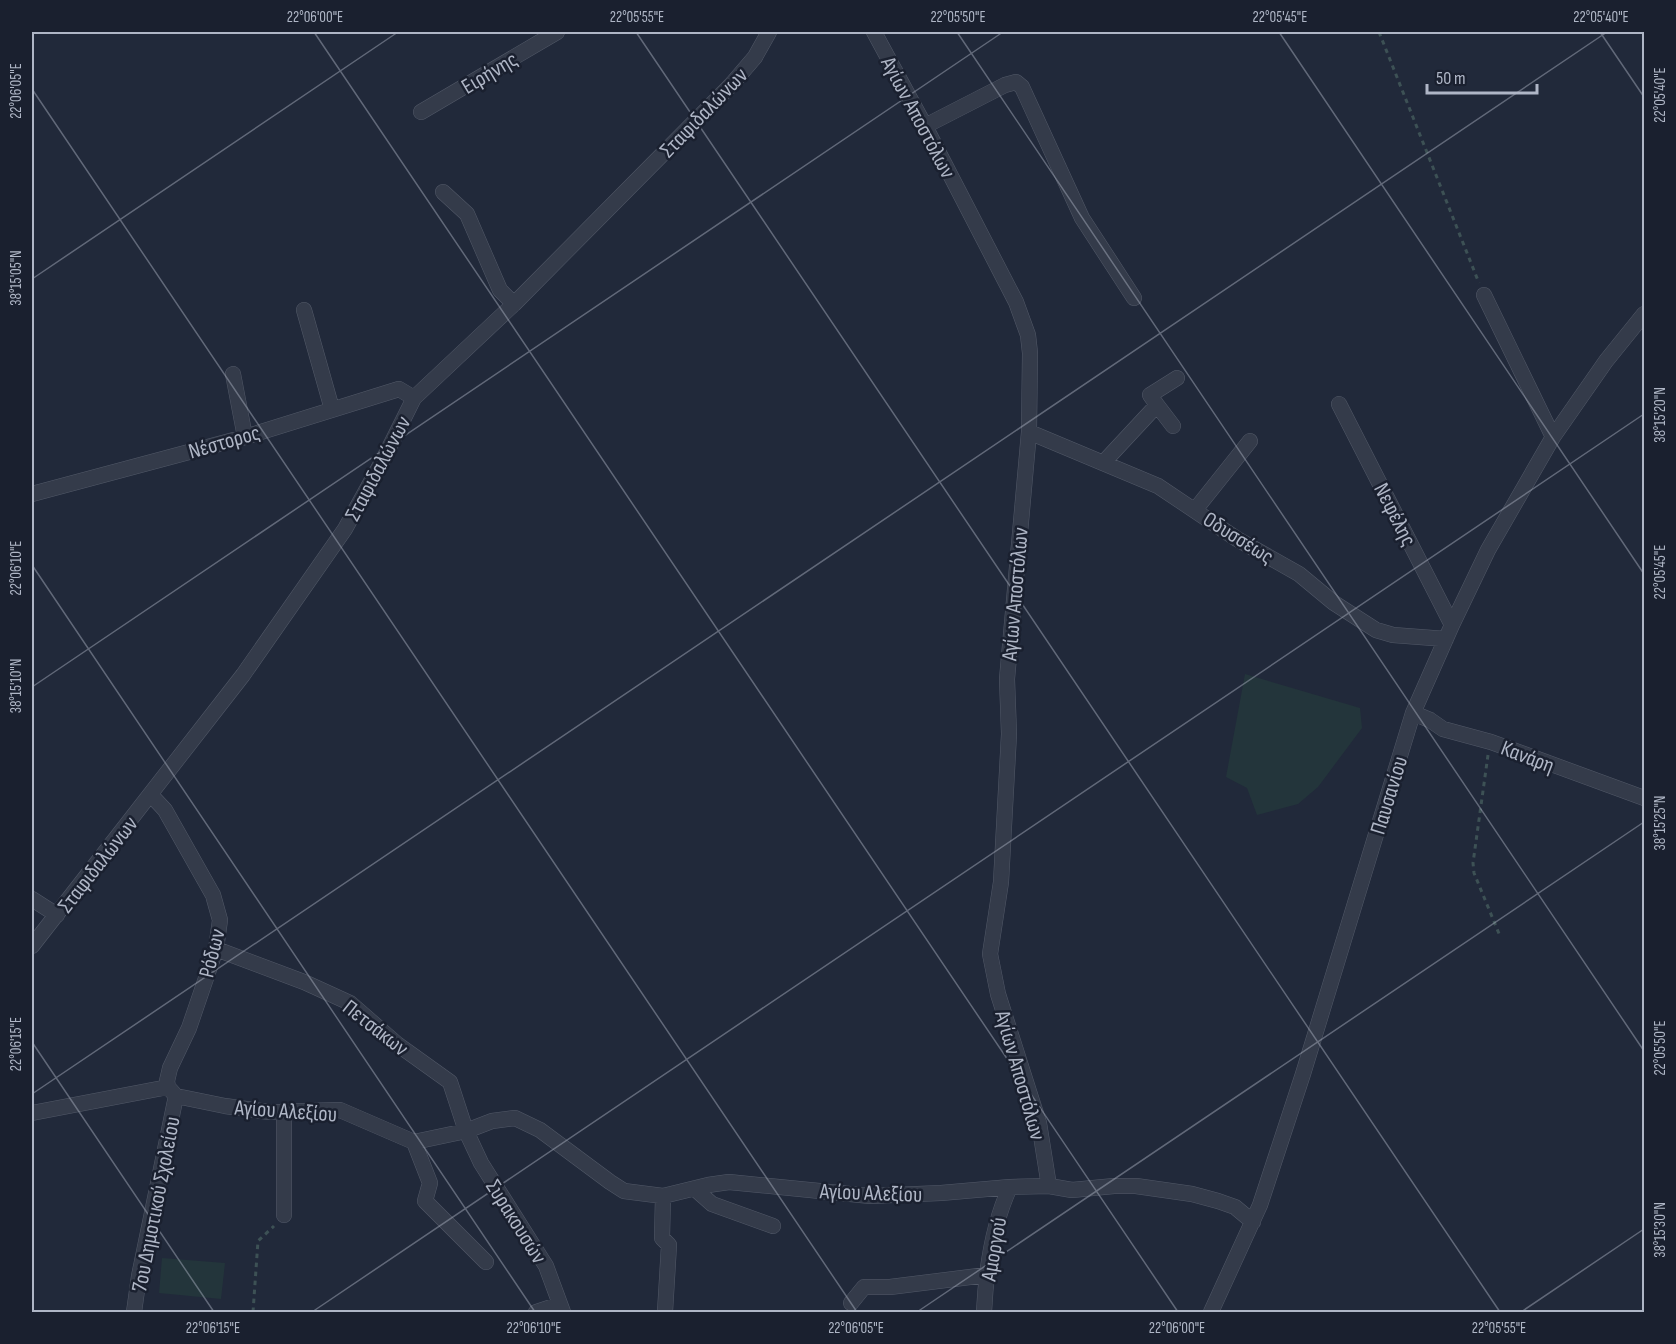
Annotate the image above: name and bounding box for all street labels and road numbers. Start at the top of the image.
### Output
street label: Ειρήνης [457,46,523,100]
street label: Αγίων Αποστόλων [874,52,961,183]
street label: Σταφιδαλώνων [654,62,754,164]
street label: Σταφιδαλώνων [339,411,417,526]
street label: Νέστορος [185,419,263,466]
street label: Νεφέλης [1367,479,1422,551]
street label: Οδυσσέως [1198,506,1279,570]
street label: Αγίων Αποστόλων [996,526,1035,663]
street label: Κανάρη [1497,735,1558,780]
street label: Παυσανίου [1365,753,1414,838]
street label: Σταφιδαλώνων [52,811,144,918]
street label: Ρόδων [193,926,232,981]
street label: Πετσάκων [337,994,414,1062]
street label: Αγίων Αποστόλων [988,1007,1051,1144]
street label: Αγίου Αλεξίου [233,1094,338,1129]
street label: 7ου Δημοτικού Σχολείου [126,1114,187,1294]
street label: Συρακουσών [479,1175,552,1269]
street label: Αγίου Αλεξίου [818,1178,923,1209]
street label: Αμοργού [975,1215,1013,1284]

